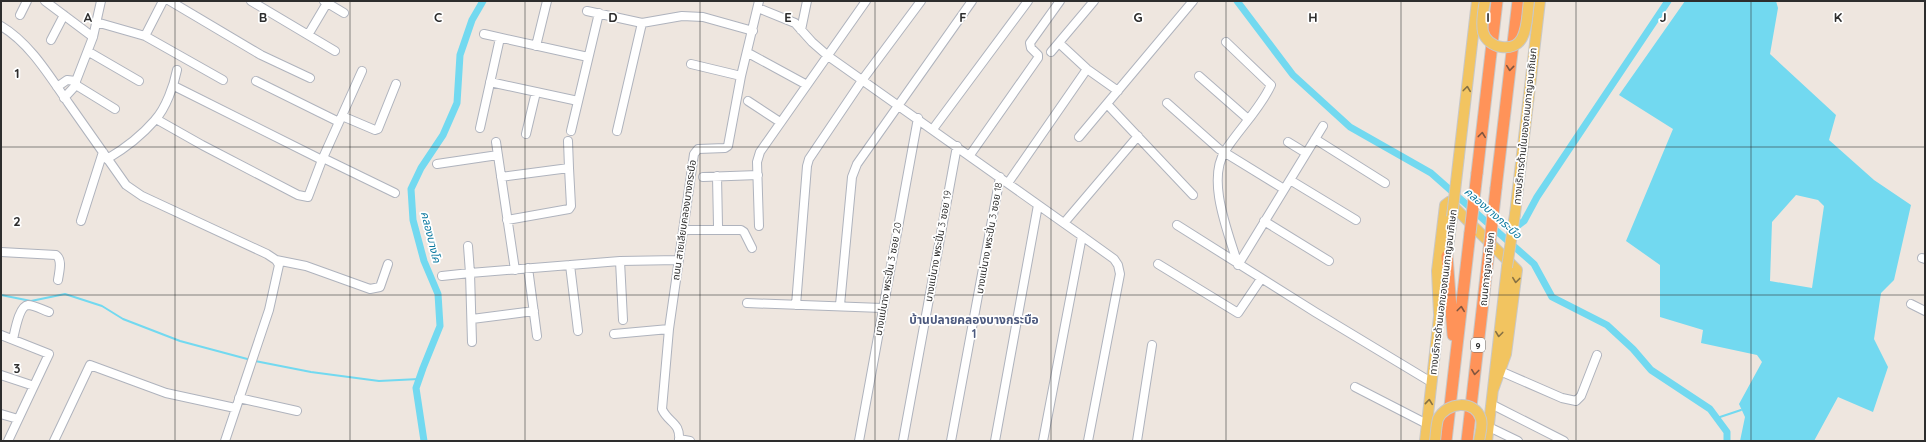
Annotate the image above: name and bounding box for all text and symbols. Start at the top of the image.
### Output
text: A [84,9,93,25]
text: B [259,9,267,25]
text: C [434,9,442,25]
text: D [608,9,618,25]
text: E [784,9,792,25]
text: F [959,9,967,25]
text: G [1133,9,1143,25]
text: H [1308,9,1318,25]
text: I [1486,9,1490,25]
text: J [1659,9,1667,25]
text: K [1834,9,1843,25]
street label: ทางบริการด้านในของถนนกาญจนาภิเษก [1510,47,1540,205]
text: 1 [14,65,20,81]
one-way arrow [1506,65,1515,71]
one-way arrow [1462,86,1471,92]
one-way arrow [1477,131,1486,138]
street label: ถนน สายเลียบคลองบางกระบือ [669,159,699,281]
street label: บางแม่นาง พระปิ่น 3 ซอย 18 [972,181,1005,295]
water label: คลองบางกระบือ [1462,184,1525,242]
street label: บางแม่นาง พระปิ่น 3 ซอย 19 [921,189,954,303]
street label: ทางบริการด้านนอกของถนนกาญจนาภิเษก [1426,209,1460,375]
water label: คลองบางโค [418,210,444,265]
text: 2 [13,213,21,229]
street label: บางแม่นาง พระปิ่น 3 ซอย 20 [871,221,904,337]
street label: ถนนกาญจนาภิเษก [1477,231,1497,307]
one-way arrow [1512,277,1521,283]
one-way arrow [1456,306,1465,312]
district label: บ้านปลายคลองบางกระบือ 1 [909,312,1039,341]
one-way arrow [1495,331,1504,337]
road number: 9 [1471,338,1485,352]
text: 3 [14,360,21,376]
one-way arrow [1471,369,1480,375]
one-way arrow [1424,399,1433,405]

